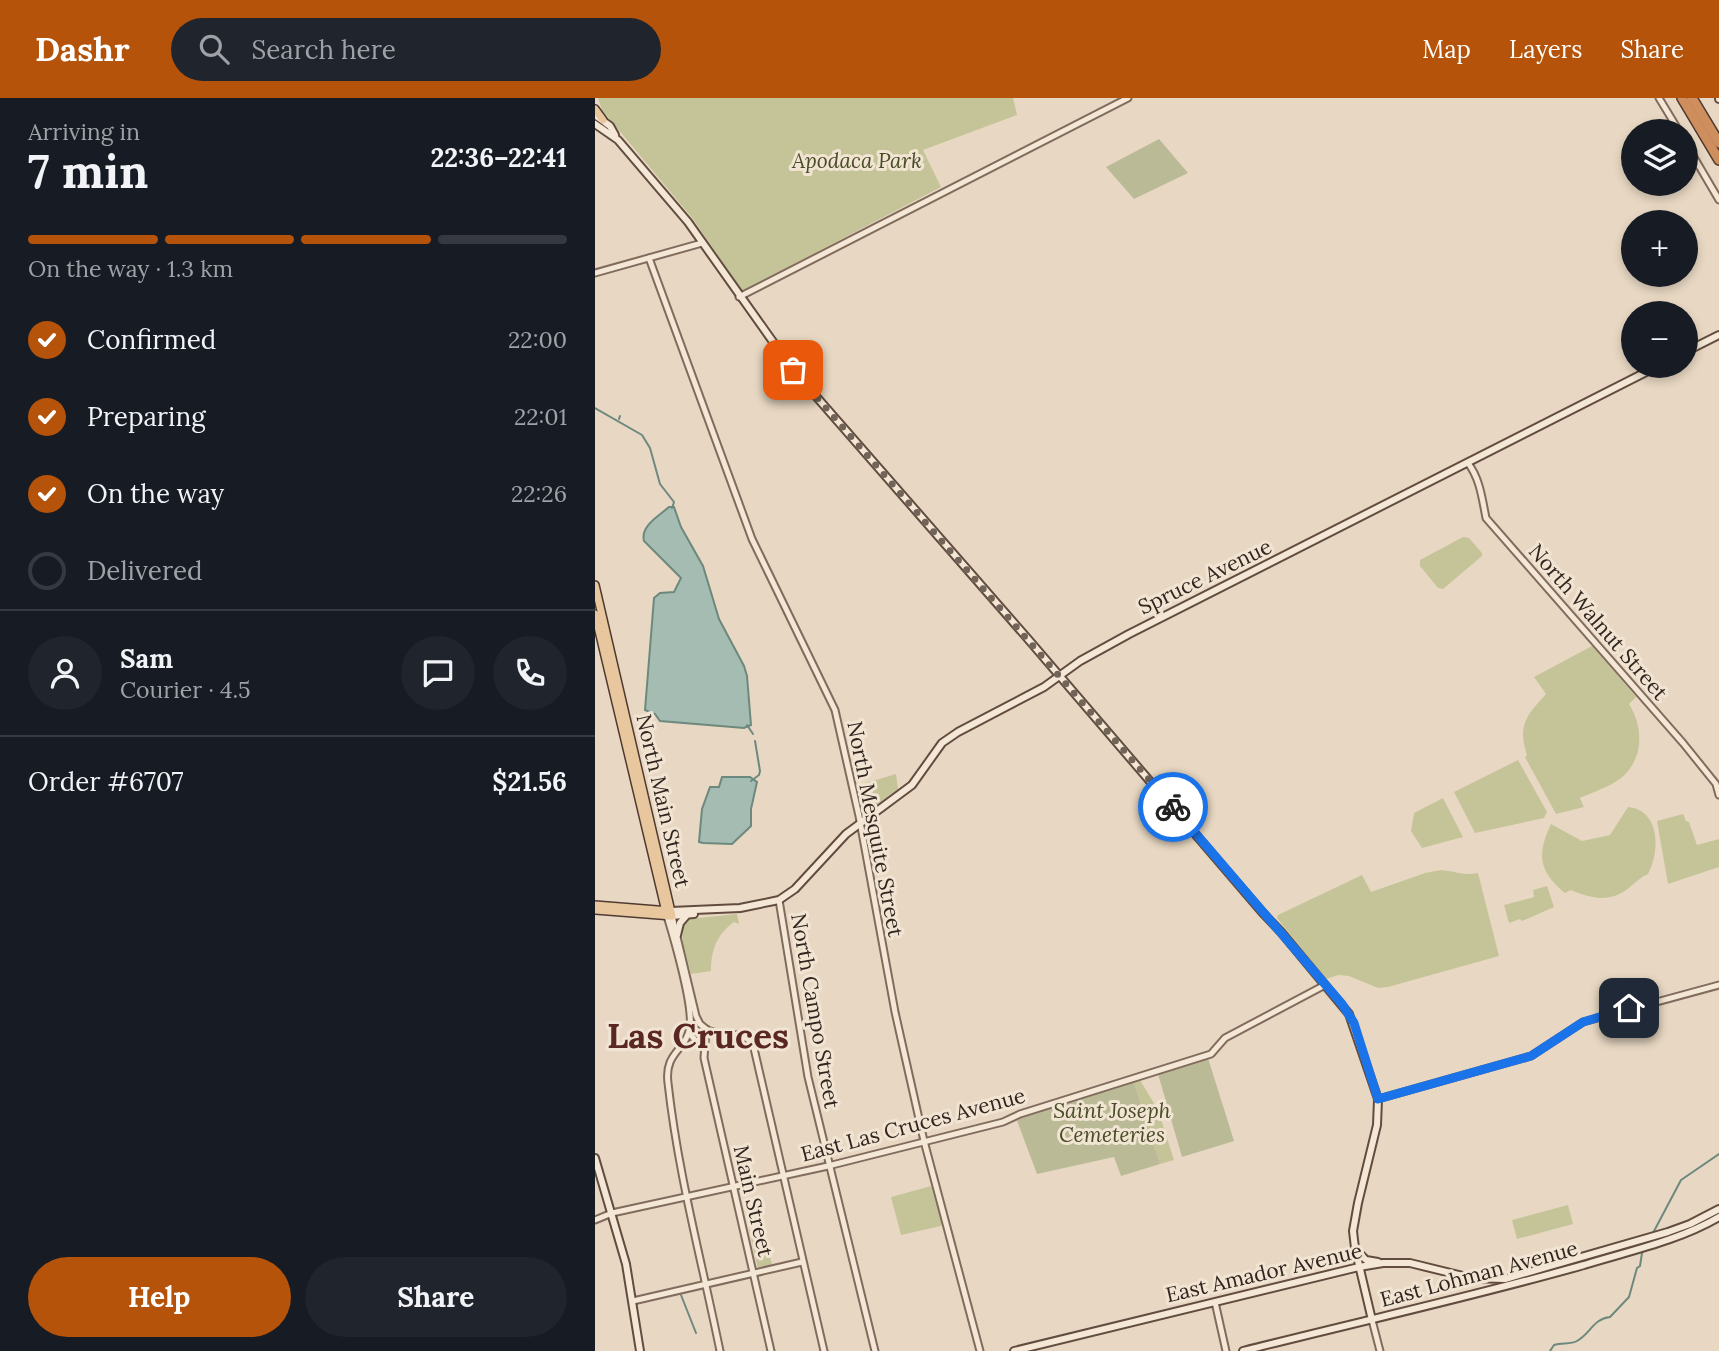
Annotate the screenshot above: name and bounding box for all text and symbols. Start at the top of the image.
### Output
search box [171,18,661,81]
text: Dashr [35,28,129,70]
icon: search [195,30,233,68]
text: Search here [251,33,396,66]
text: Map [1422,34,1471,65]
text: Layers [1509,34,1582,65]
text: Share [1620,34,1684,65]
text: Arriving in [28,117,140,146]
map controls [1621,119,1698,378]
button: layers [1621,119,1698,196]
text: 22:36–22:41 [430,141,567,174]
text: 7 min [28,142,148,201]
park label: Apodaca Park [791,147,922,174]
button: + [1621,210,1698,287]
text: On the way · 1.3 km [28,254,233,283]
button: − [1621,301,1698,378]
icon: check [28,321,66,359]
text: Confirmed [87,323,216,356]
text: 22:00 [508,325,567,354]
pin [763,340,823,400]
icon: bag [774,351,812,389]
icon: check [28,398,66,436]
text: Preparing [87,400,206,433]
text: 22:01 [514,402,567,431]
icon: check [28,475,66,513]
text: On the way [87,477,224,510]
text: 22:26 [511,479,567,508]
street label: Spruce Avenue [1134,533,1276,621]
street label: North Walnut Street [1523,538,1674,706]
text: Delivered [87,554,203,587]
button: person [28,636,102,710]
button: chat [401,636,475,710]
button: phone [493,636,567,710]
text: Sam [120,642,173,675]
text: Courier · 4.5 [120,675,251,704]
street label: North Main Street [630,711,697,891]
street label: North Mesquite Street [841,719,910,940]
text: Order #6707 [28,765,183,798]
text: $21.56 [492,765,567,798]
courier [1138,772,1208,842]
icon: bike [1154,788,1192,826]
street label: North Campo Street [785,911,846,1111]
pin [1599,978,1659,1038]
icon: home [1610,989,1648,1027]
district label: Las Cruces [607,1013,789,1058]
street label: East Las Cruces Avenue [798,1082,1028,1167]
park label: Saint Joseph Cemeteries [1053,1097,1171,1148]
street label: Main Street [728,1142,780,1260]
street label: East Lohman Avenue [1377,1234,1581,1313]
street label: East Amador Avenue [1163,1237,1365,1308]
button: Help [28,1257,291,1337]
button: Share [305,1257,567,1337]

